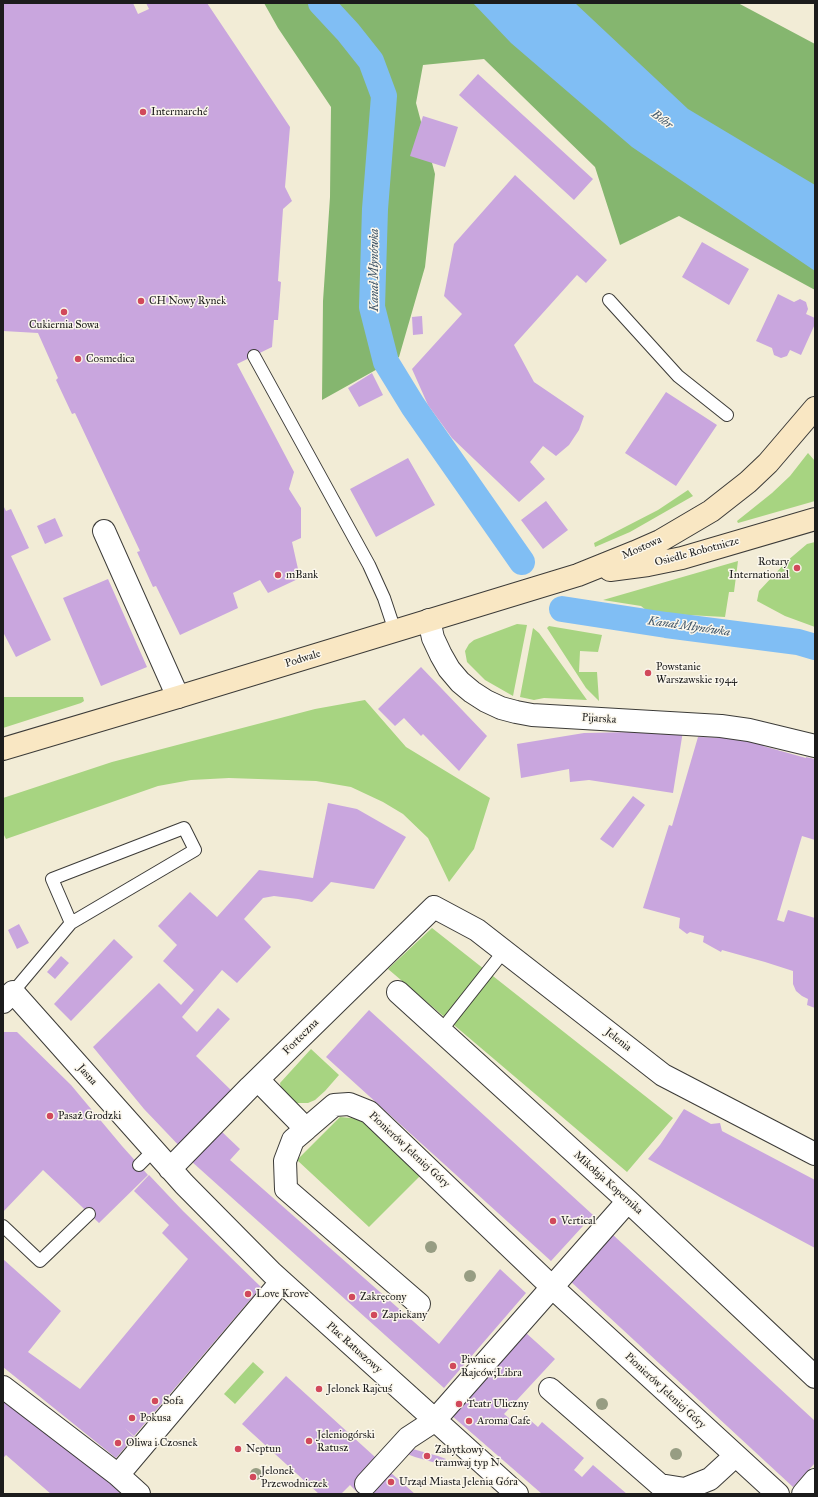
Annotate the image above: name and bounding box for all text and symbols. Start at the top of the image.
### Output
place label: Intermarché [151,105,207,119]
marker: Intermarché [138,107,148,117]
water label: Bóbr [649,107,675,133]
water label: Kanał Młynówka [368,228,382,312]
place label: CH Nowy Rynek [149,294,226,308]
marker: CH Nowy Rynek [136,296,146,306]
marker: Cukiernia Sowa [59,307,69,317]
place label: Cukiernia Sowa [29,318,99,332]
place label: Cosmedica [86,352,135,366]
marker: Cosmedica [73,354,83,364]
street label: Mostowa [620,533,664,563]
street label: Osiedle Robotnicze [653,534,741,570]
place label: Rotary International [729,555,789,581]
marker: Rotary International [792,563,802,573]
place label: mBank [286,568,318,582]
marker: mBank [273,570,283,580]
water label: Kanał Młynówka [647,614,731,640]
street label: Podwale [284,647,322,671]
place label: Powstanie Warszawskie 1944 [656,660,737,686]
marker: Powstanie Warszawskie 1944 [643,668,653,678]
street label: Pijarska [581,711,617,727]
street label: Forteczna [280,1016,322,1058]
street label: Jelenia [602,1026,634,1054]
street label: Jasna [74,1062,100,1088]
place label: Pasaż Grodzki [58,1109,121,1123]
street label: Pionierów Jeleniej Góry [366,1109,452,1191]
marker: Pasaż Grodzki [45,1111,55,1121]
street label: Mikołaja Kopernika [571,1148,645,1218]
place label: Vertical [561,1214,596,1228]
marker: Vertical [548,1216,558,1226]
place label: Love Krove [256,1287,309,1301]
marker: Love Krove [243,1289,253,1299]
place label: Zakręcony [360,1290,406,1304]
marker: Zakręcony [347,1292,357,1302]
place label: Zapiekany [382,1308,427,1322]
marker: Zapiekany [369,1310,379,1320]
street label: Plac Ratuszowy [324,1320,384,1376]
street label: Pionierów Jeleniej Góry [622,1350,708,1432]
place label: Piwnice Rajców;Libra [461,1353,522,1379]
marker: Piwnice Rajców;Libra [448,1361,458,1371]
place label: Jelonek Rajcuś [327,1382,392,1396]
marker: Jelonek Rajcuś [314,1384,324,1394]
place label: Sofa [163,1394,183,1408]
marker: Sofa [150,1396,160,1406]
place label: Teatr Uliczny [467,1397,529,1411]
marker: Teatr Uliczny [454,1399,464,1409]
place label: Pokusa [140,1411,171,1425]
marker: Pokusa [127,1413,137,1423]
place label: Aroma Cafe [477,1414,531,1428]
marker: Aroma Cafe [464,1416,474,1426]
place label: Jeleniogórski Ratusz [317,1428,375,1454]
place label: Oliwa i Czosnek [126,1436,198,1450]
marker: Jeleniogórski Ratusz [304,1436,314,1446]
marker: Oliwa i Czosnek [113,1438,123,1448]
place label: Neptun [246,1442,281,1456]
place label: Zabytkowy tramwaj typ N [435,1443,500,1469]
marker: Neptun [233,1444,243,1454]
marker: Zabytkowy tramwaj typ N [422,1451,432,1461]
place label: Jelonek Przewodniczek [261,1464,328,1490]
marker: Jelonek Przewodniczek [248,1472,258,1482]
place label: Urząd Miasta Jelenia Góra [399,1475,518,1489]
marker: Urząd Miasta Jelenia Góra [386,1477,396,1487]

